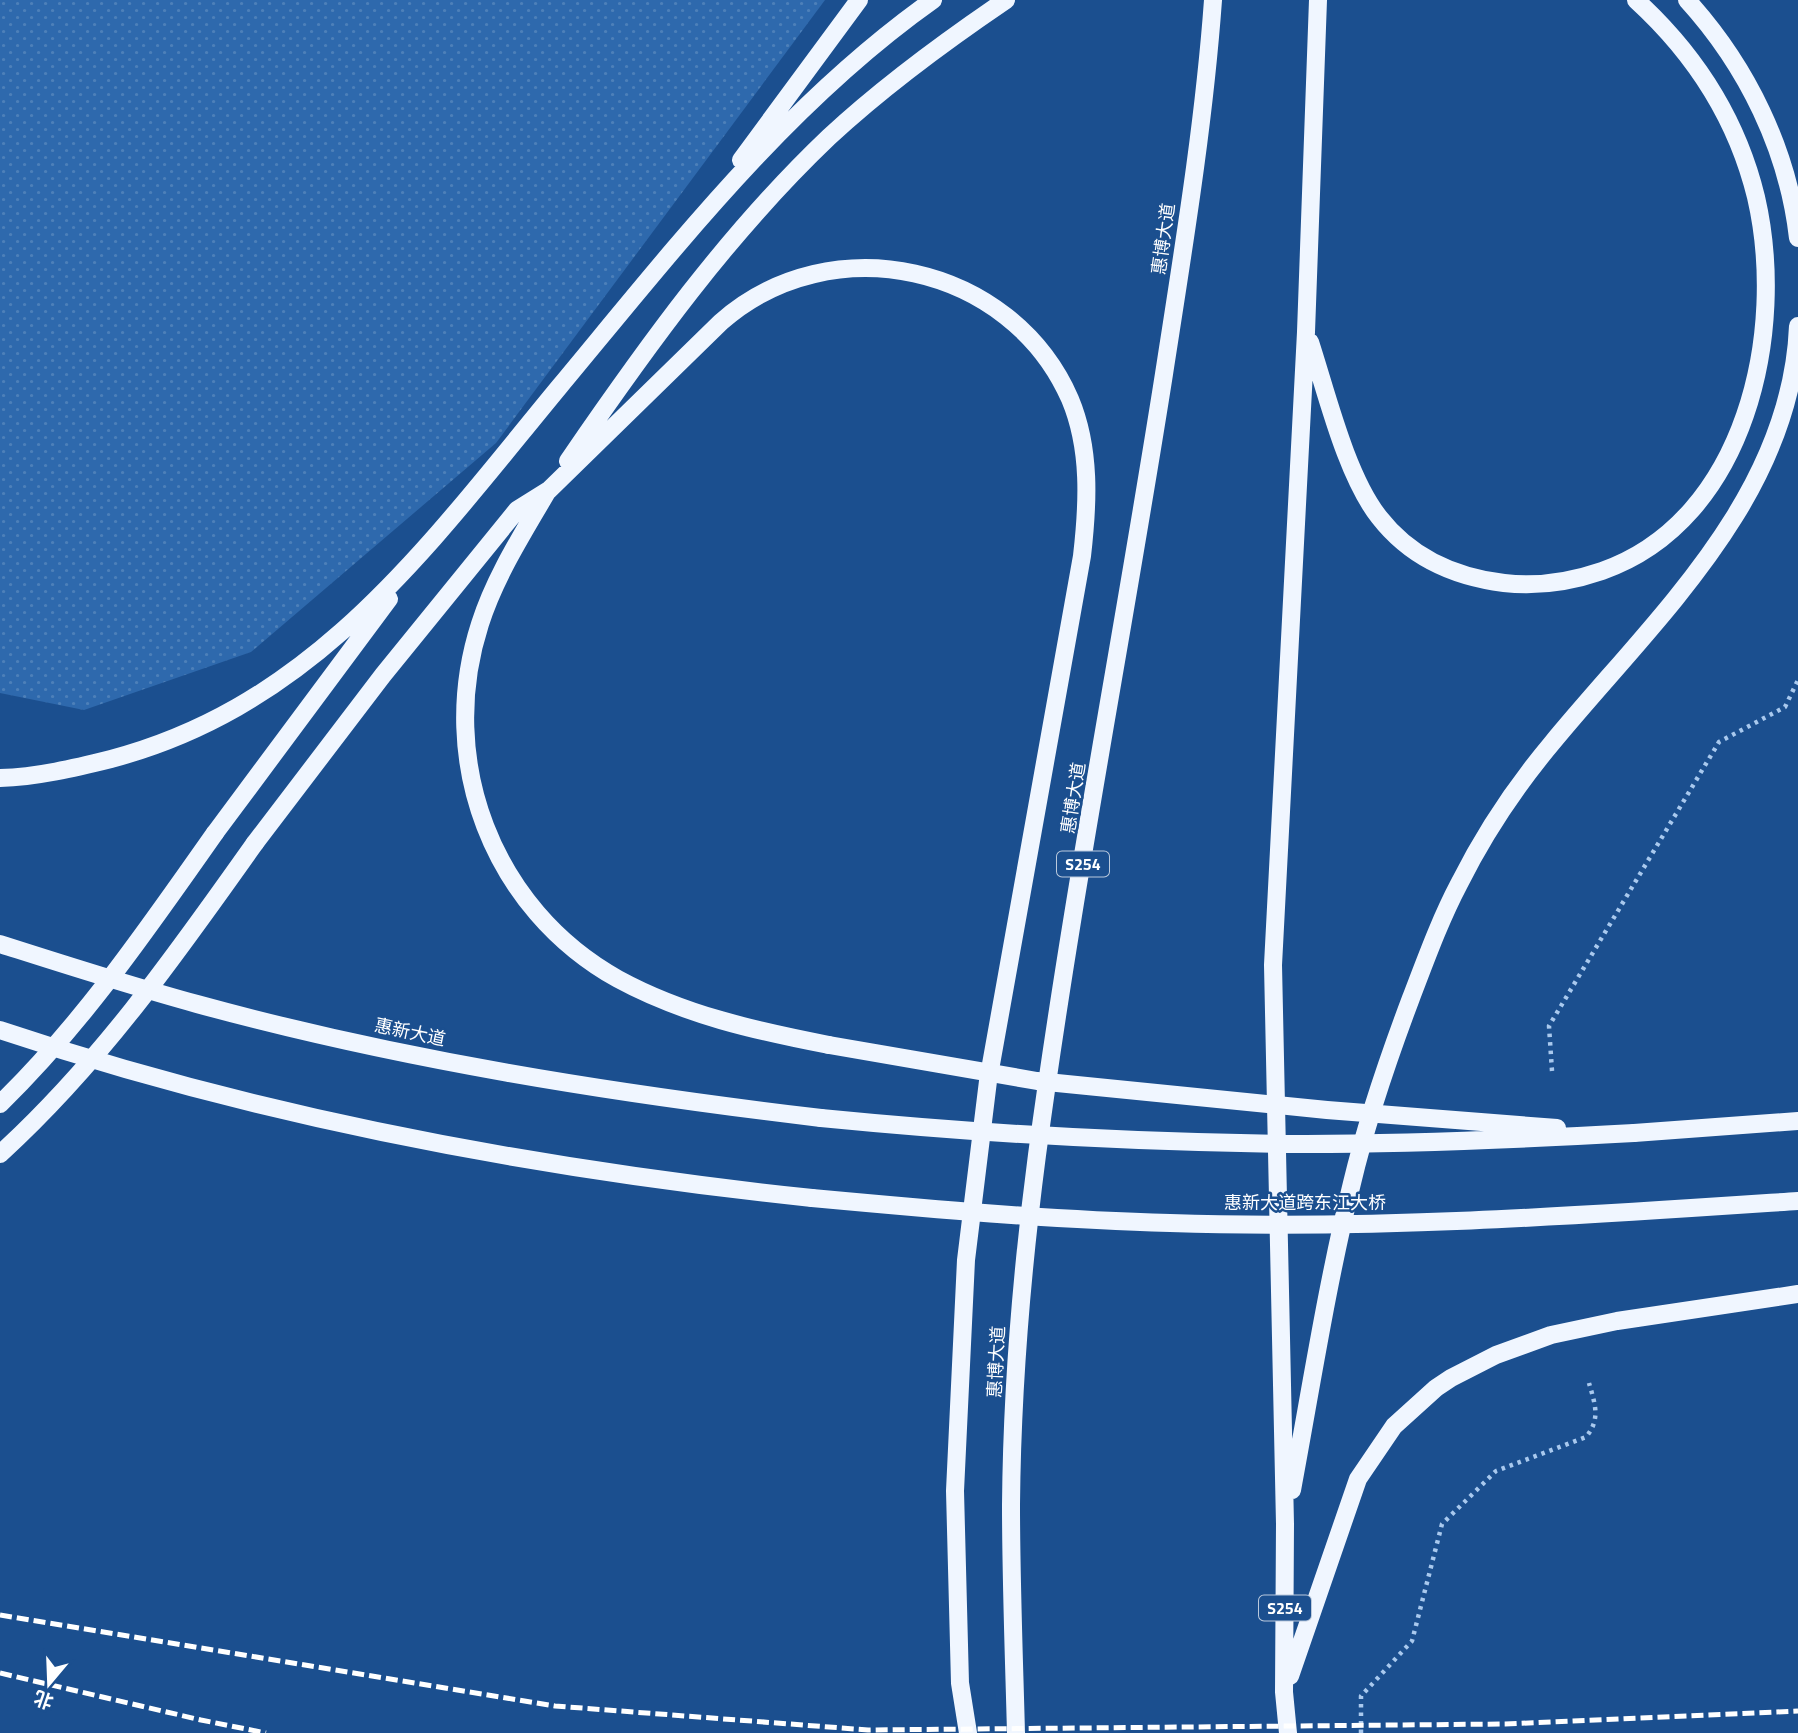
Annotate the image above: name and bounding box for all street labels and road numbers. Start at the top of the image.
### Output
street label: 惠博大道 [1145,201,1181,277]
street label: 惠博大道 [1054,760,1092,836]
road number: S254 [1057,852,1109,876]
street label: 惠新大道 [372,1011,448,1053]
street label: 惠新大道跨东江大桥 [1224,1189,1386,1216]
street label: 惠博大道 [981,1325,1011,1399]
road number: S254 [1259,1596,1311,1620]

